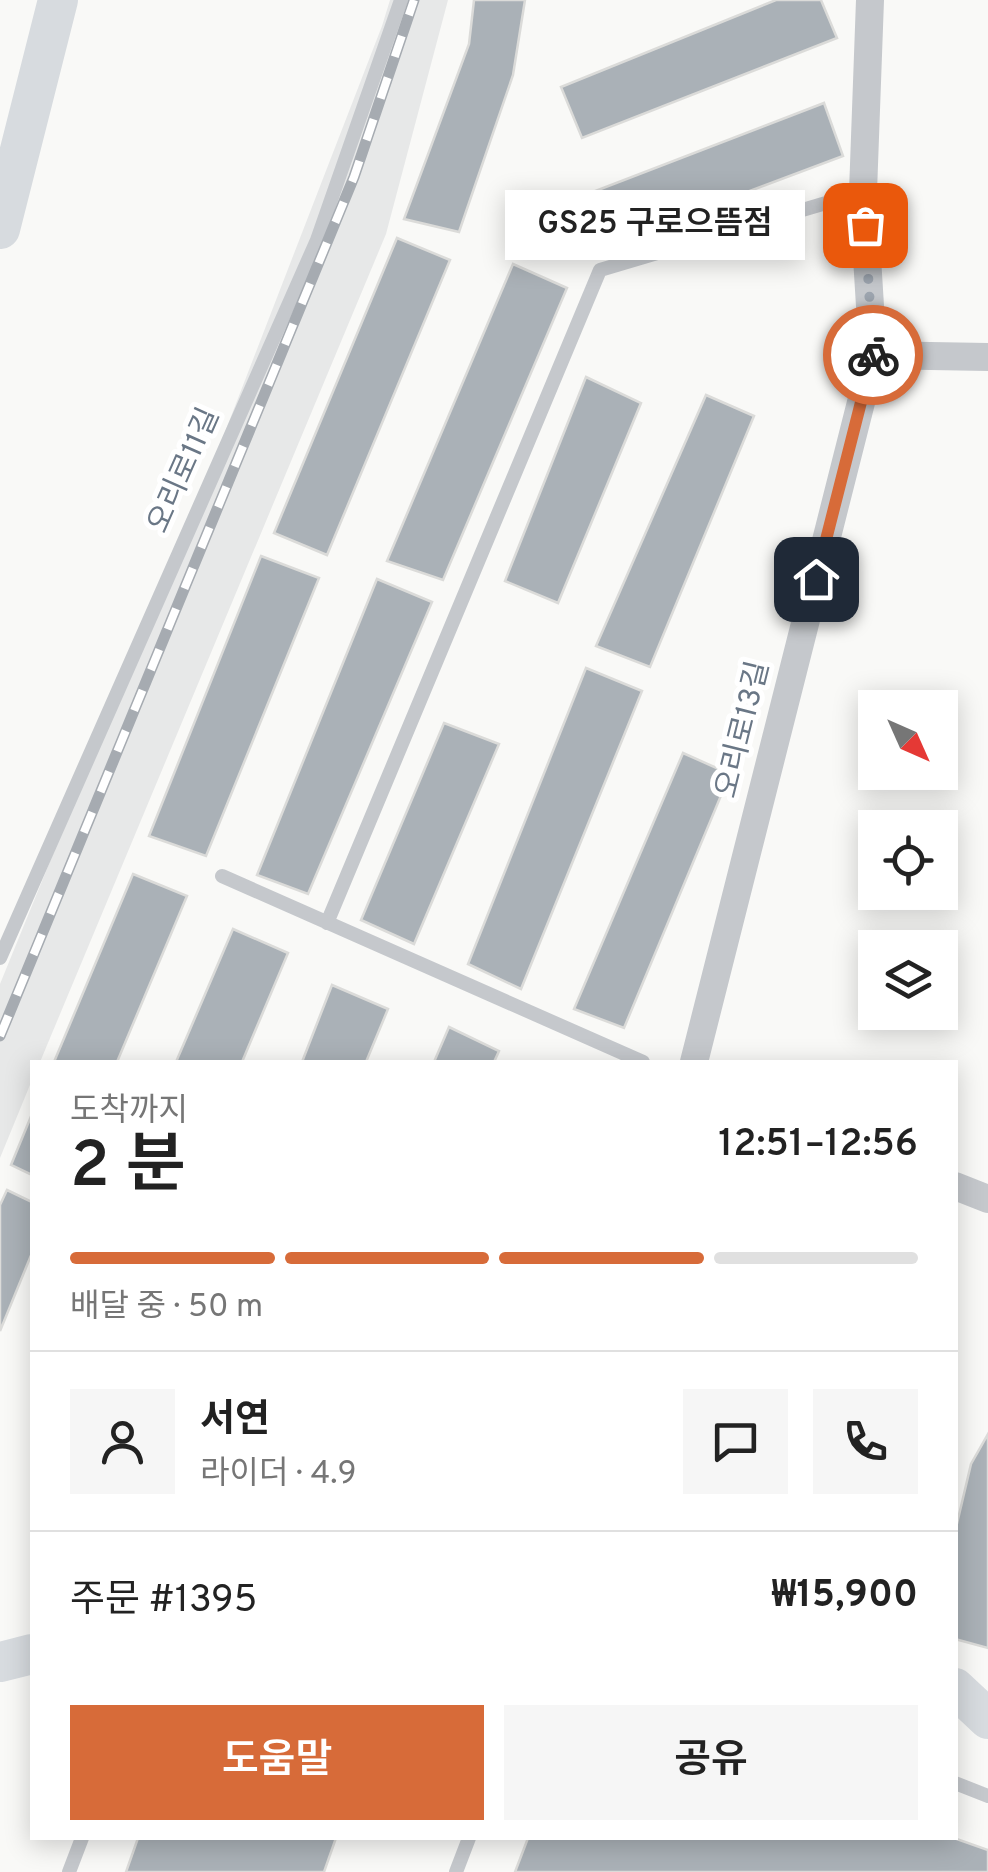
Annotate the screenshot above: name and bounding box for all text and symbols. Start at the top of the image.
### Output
pin [823,183,908,268]
callout: GS25 구로으뜸점 [505,190,805,260]
icon: bag [838,198,893,253]
text: GS25 구로으뜸점 [537,205,773,245]
courier [823,305,923,405]
icon: bike [846,328,901,383]
street label: 오리로11길 [141,403,229,539]
pin [774,537,859,622]
icon: home [789,552,844,607]
street label: 오리로13길 [709,658,779,802]
north arrow [858,690,958,790]
map controls [858,690,958,1030]
button: locate [858,810,958,910]
button: layers [858,930,958,1030]
text: 도착까지 [70,1092,188,1132]
text: 12:51–12:56 [718,1121,918,1170]
text: 2 분 [70,1128,185,1210]
text: 배달 중 · 50 m [70,1288,263,1328]
button: person [70,1389,175,1494]
button: chat [683,1389,788,1494]
button: phone [813,1389,918,1494]
text: 서연 [200,1397,270,1446]
text: 라이더 · 4.9 [200,1455,357,1495]
text: ₩15,900 [772,1572,918,1621]
text: 주문 #1395 [70,1577,257,1626]
button: 도움말 [70,1705,484,1820]
button: 공유 [504,1705,918,1820]

